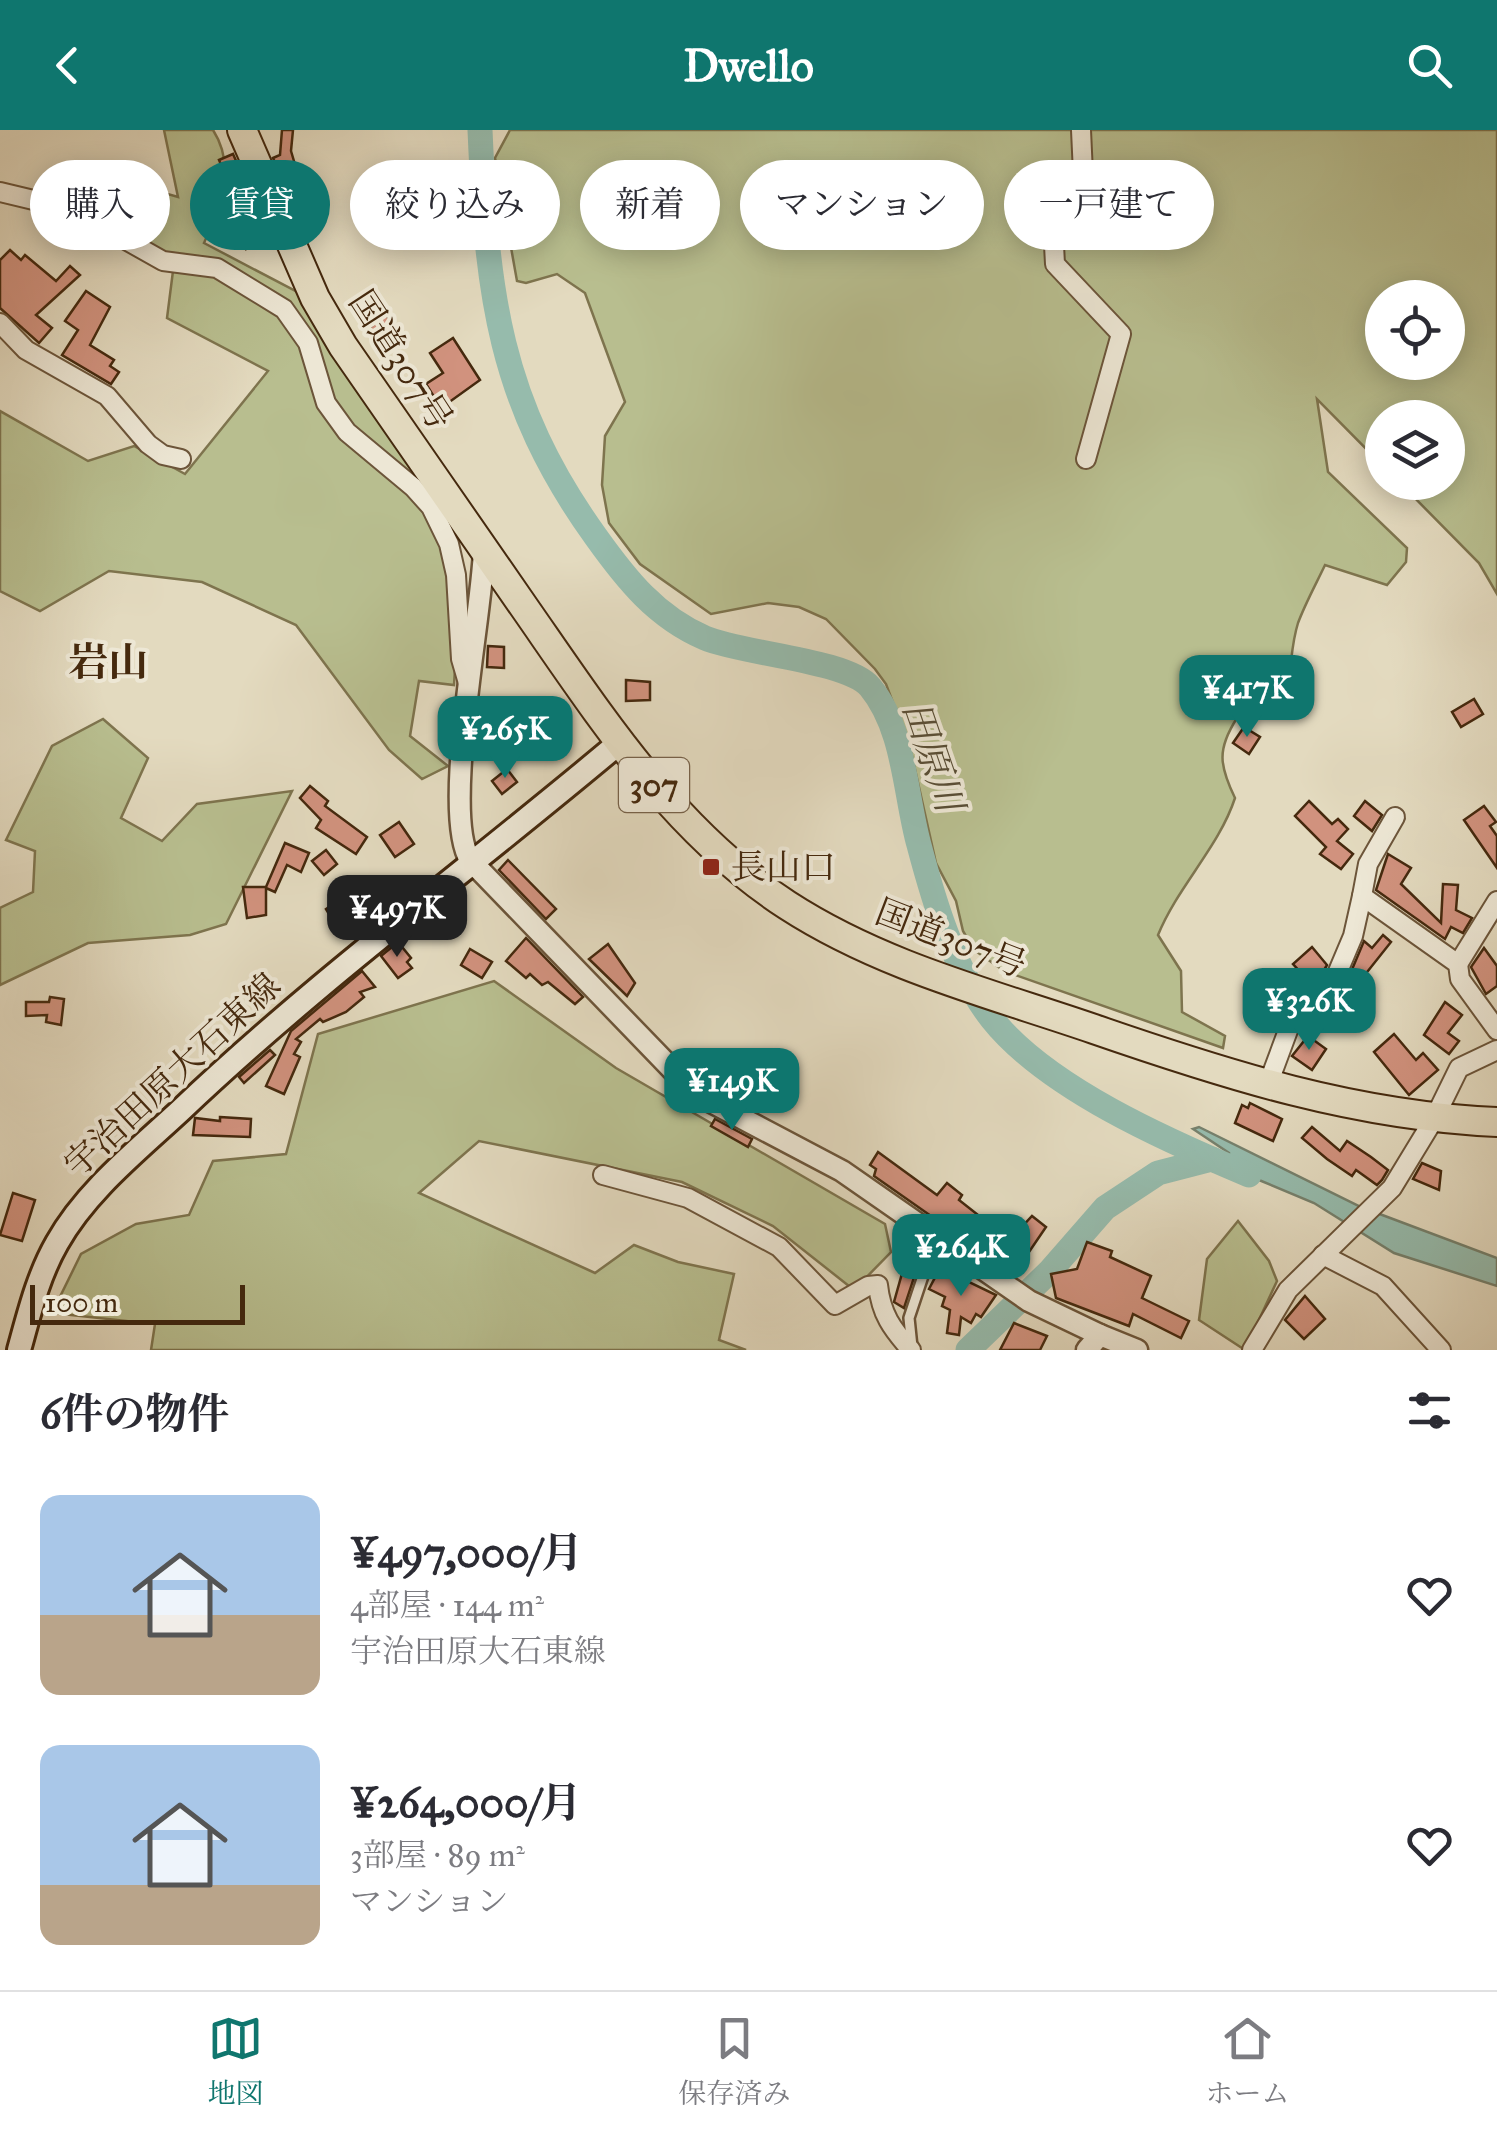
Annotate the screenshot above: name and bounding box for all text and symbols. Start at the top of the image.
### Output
icon: back [40,38,95,93]
text: Dwello [683,38,814,93]
icon: search [1402,38,1457,93]
chip: 購入 [30,160,170,250]
chip: 賃貸 [190,160,330,250]
chip: 絞り込み [350,160,560,250]
chip: 新着 [580,160,720,250]
chip: マンション [740,160,984,250]
chip: 一戸建て [1004,160,1214,250]
map controls [1365,280,1465,500]
button: locate [1365,280,1465,380]
street label: 国道307号 [340,282,462,438]
button: layers [1365,400,1465,500]
district label: 岩山 [68,638,148,687]
pin: ¥417K [1177,655,1317,740]
text: ¥417K [1201,668,1293,707]
water label: 田原川 [893,695,975,821]
pin: ¥265K [435,696,575,781]
text: ¥265K [460,709,550,748]
road number: 307 [619,758,689,812]
place label: 長山口 [731,846,836,889]
marker: 長山口 [700,856,722,878]
pin: ¥497K [327,875,467,960]
text: ¥497K [349,888,445,927]
street label: 国道307号 [869,890,1032,987]
street label: 宇治田原大石東線 [55,964,289,1187]
pin: ¥326K [1239,968,1379,1053]
text: ¥326K [1265,981,1353,1020]
pin: ¥149K [662,1048,802,1133]
text: ¥149K [686,1061,778,1100]
pin: ¥264K [891,1214,1031,1299]
text: ¥264K [914,1227,1008,1266]
scale bar [30,1280,245,1324]
text: 100 m [45,1285,118,1320]
icon: filters [1402,1383,1457,1438]
text: 6件の物件 [40,1388,230,1440]
text: ¥497,000/月 [350,1527,583,1579]
icon: home [120,1535,240,1655]
icon: heart [1402,1568,1457,1623]
text: 4部屋 · 144 m² [350,1586,544,1625]
text: 宇治田原大石東線 [350,1632,606,1671]
text: ¥264,000/月 [350,1777,582,1829]
icon: home [120,1785,240,1905]
icon: heart [1402,1818,1457,1873]
text: 3部屋 · 89 m² [350,1836,525,1875]
text: マンション [350,1882,509,1921]
tab: 地図 [207,2011,264,2111]
tab: 保存済み [678,2011,791,2111]
tab: ホーム [1205,2011,1290,2111]

